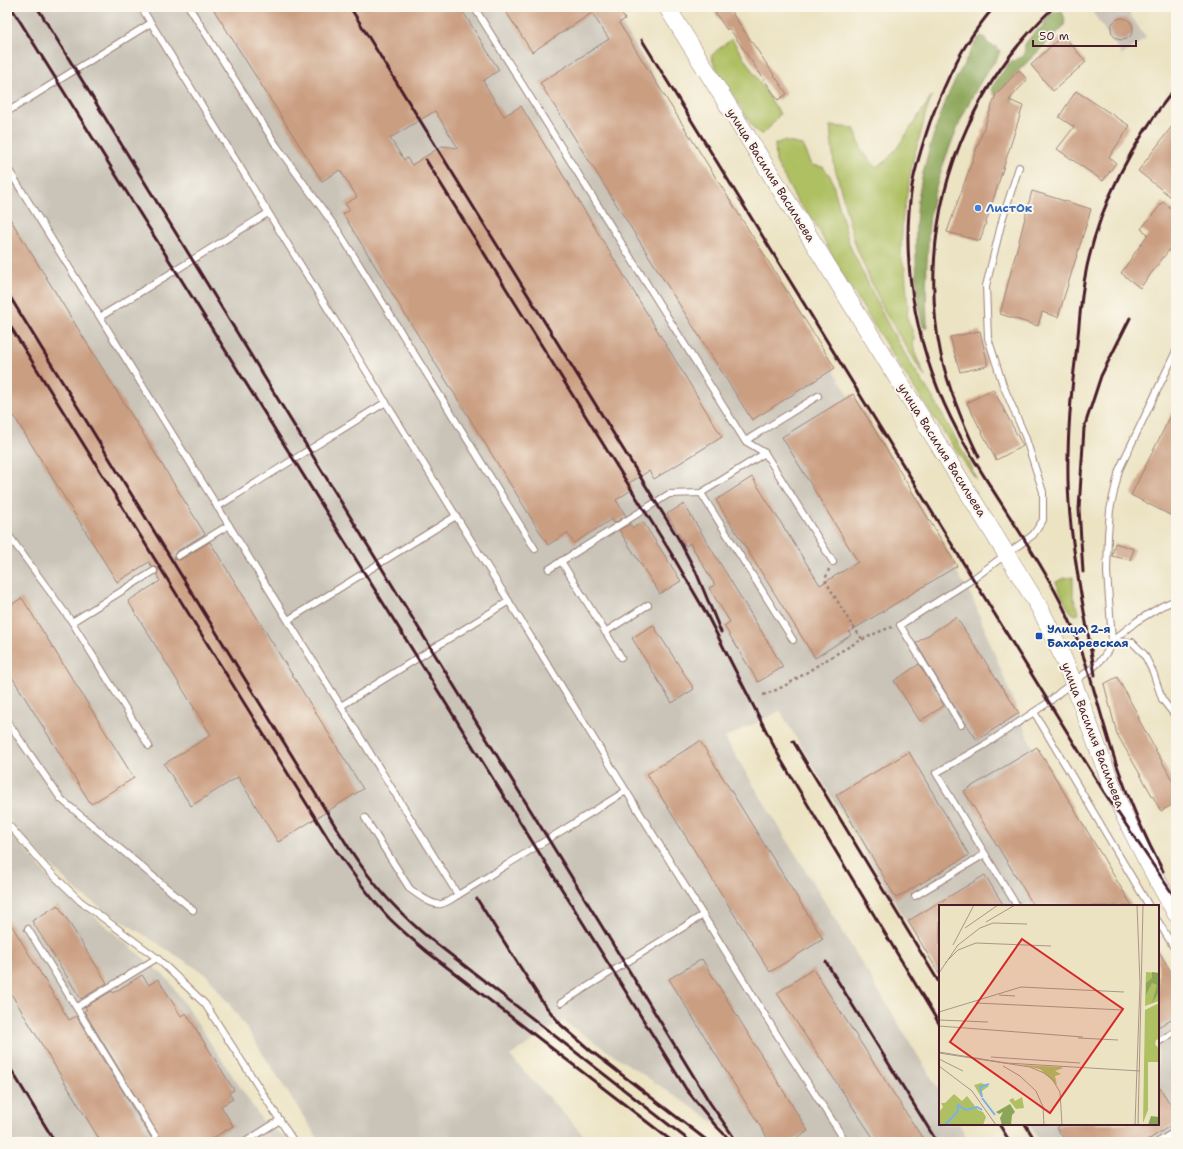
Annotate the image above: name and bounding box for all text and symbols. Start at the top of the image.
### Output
scale bar [1033,22,1136,48]
text: 50 m [1039,28,1069,44]
street label: улица Василия Васильева [723,105,819,245]
place label: ЛистОк [986,200,1033,216]
marker: ЛистОк [973,203,983,213]
street label: улица Василия Васильева [894,380,990,520]
place label: Улица 2-я Бахаревская [1047,621,1129,651]
marker: Улица 2-я Бахаревская [1034,631,1044,641]
street label: улица Василия Васильева [1058,660,1128,811]
inset map [939,905,1159,1125]

